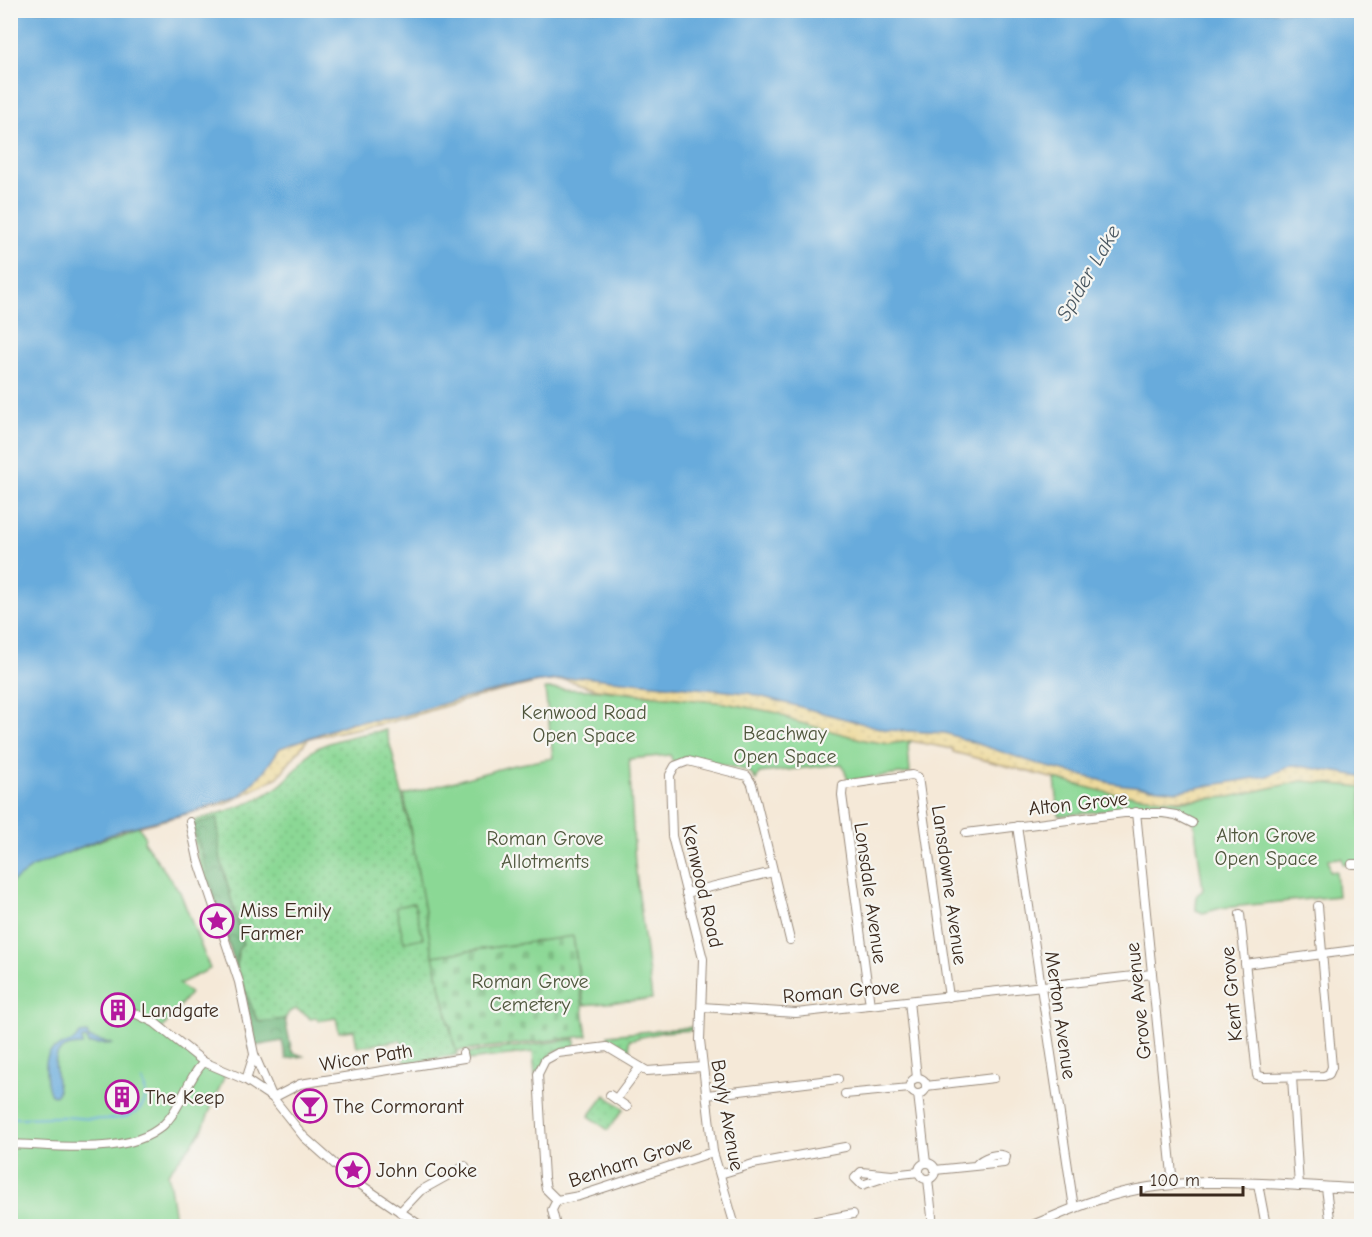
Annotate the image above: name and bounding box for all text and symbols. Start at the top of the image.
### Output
water label: Spider Lake [1051,221,1125,325]
park label: Kenwood Road Open Space [521,701,647,747]
park label: Beachway Open Space [734,722,836,768]
street label: Alton Grove [1027,787,1129,820]
street label: Lansdowne Avenue [927,804,972,966]
street label: Lonsdale Avenue [849,821,892,965]
street label: Kenwood Road [677,822,728,950]
park label: Alton Grove Open Space [1215,824,1317,870]
park label: Roman Grove Allotments [486,827,604,873]
place label: Miss Emily Farmer [240,899,331,945]
place icon: Miss Emily Farmer [199,903,235,939]
street label: Grove Avenue [1121,941,1156,1061]
street label: Kent Grove [1216,946,1247,1042]
street label: Merton Avenue [1040,950,1081,1081]
park label: Roman Grove Cemetery [471,970,589,1016]
street label: Roman Grove [782,975,900,1008]
building icon: Landgate [100,992,136,1028]
place label: Landgate [141,999,219,1022]
street label: Wicor Path [318,1039,414,1076]
street label: Bayly Avenue [706,1058,749,1173]
building icon: The Keep [104,1079,140,1115]
place label: The Keep [145,1086,225,1109]
bar icon: The Cormorant [292,1088,328,1124]
place label: The Cormorant [333,1095,465,1118]
street label: Benham Grove [566,1131,695,1192]
place icon: John Cooke [335,1152,371,1188]
place label: John Cooke [376,1159,477,1182]
scale bar [1141,1159,1243,1197]
text: 100 m [1150,1170,1200,1191]

